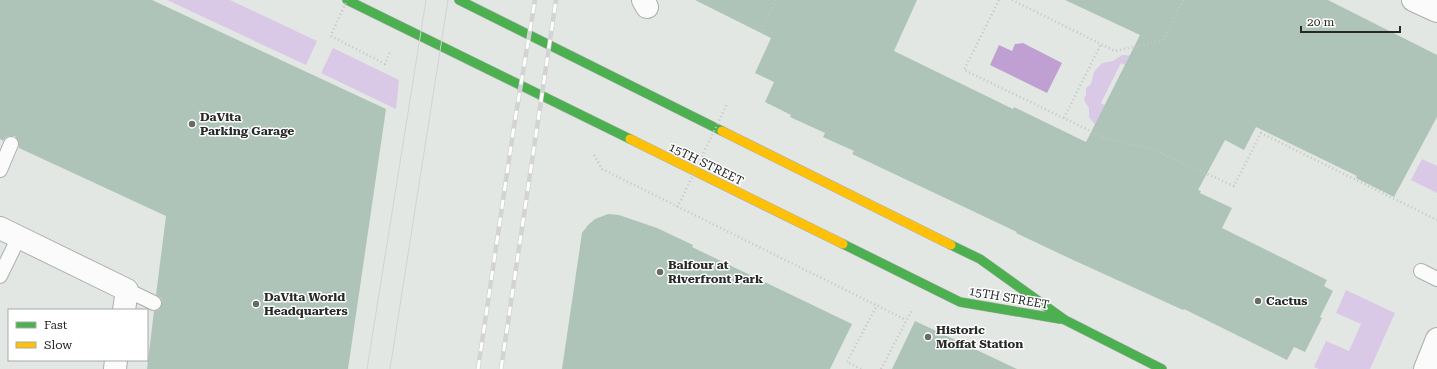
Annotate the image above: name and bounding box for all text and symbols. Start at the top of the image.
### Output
scale bar [1301,8,1400,34]
text: 20 m [1307,15,1334,29]
place label: DaVita Parking Garage [200,110,294,138]
marker: DaVita Parking Garage [187,119,197,129]
street label: 15TH STREET [666,140,746,188]
place label: Balfour at Riverfront Park [668,258,764,286]
marker: Balfour at Riverfront Park [655,267,665,277]
street label: 15TH STREET [968,284,1050,312]
place label: DaVita World Headquarters [264,290,348,318]
place label: Cactus [1266,294,1308,308]
marker: Cactus [1253,296,1263,306]
marker: DaVita World Headquarters [251,299,261,309]
legend [8,309,148,361]
text: Fast [44,318,68,332]
place label: Historic Moffat Station [936,323,1023,351]
marker: Historic Moffat Station [923,332,933,342]
text: Slow [44,338,72,352]

